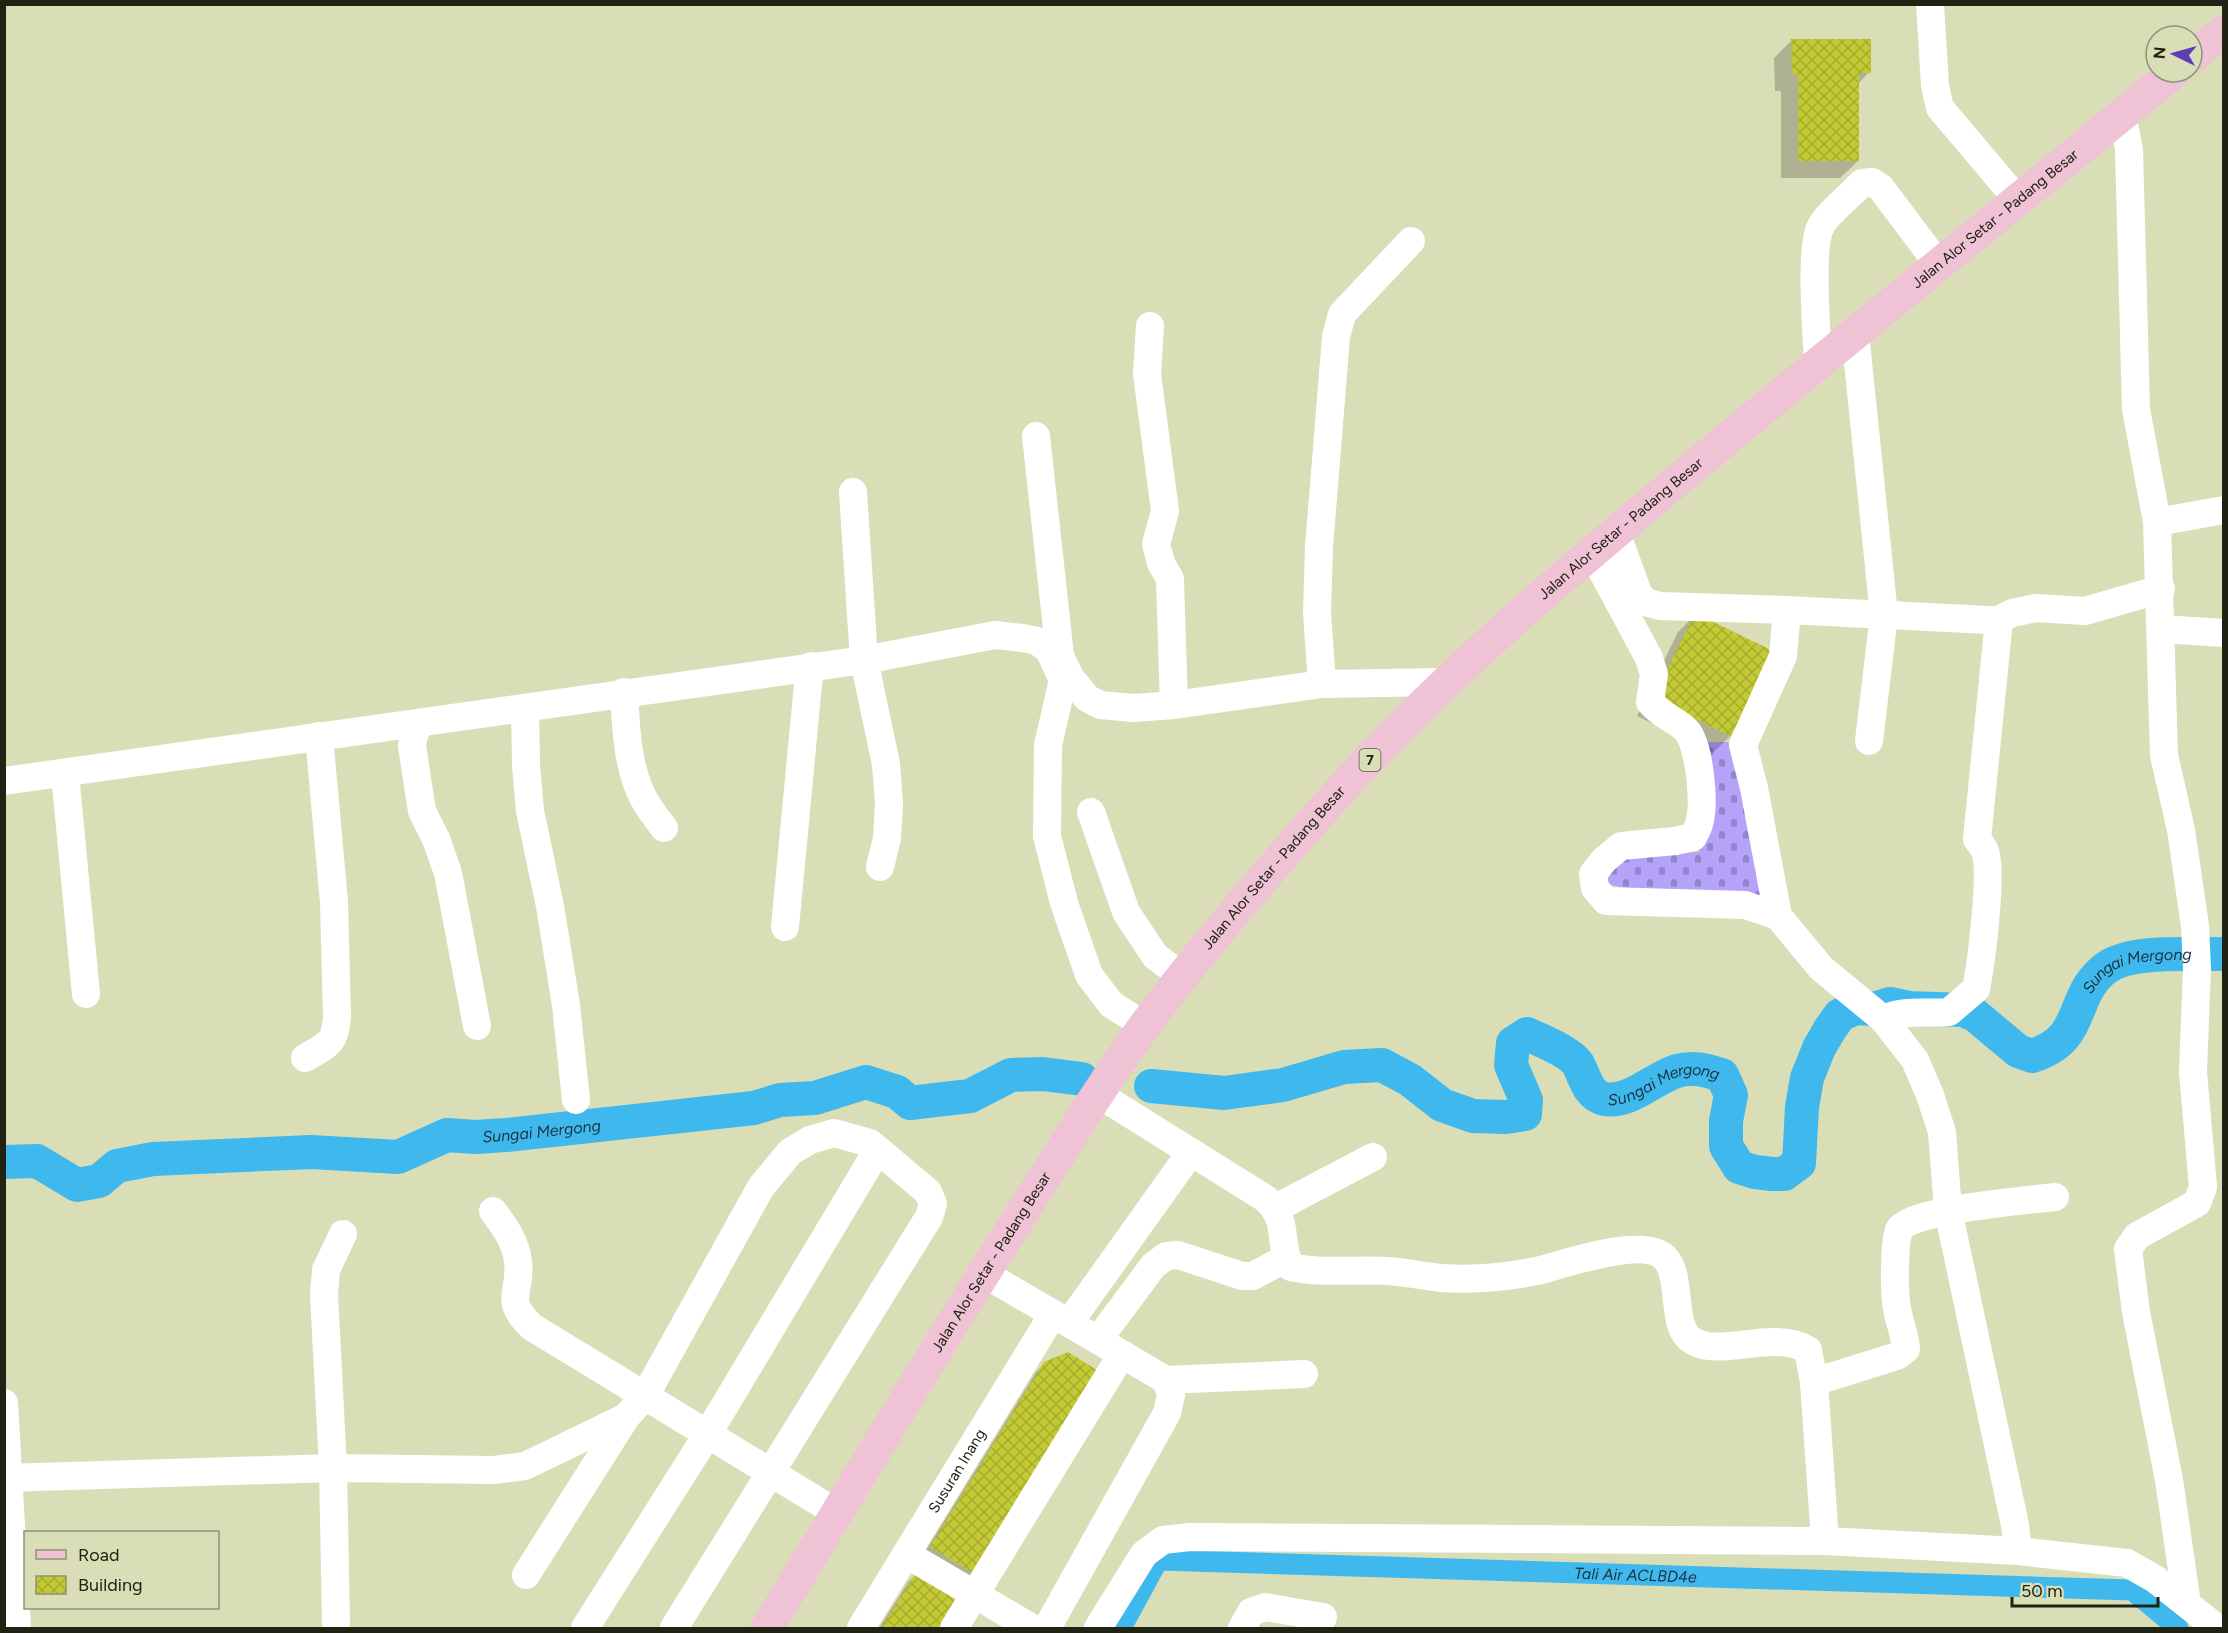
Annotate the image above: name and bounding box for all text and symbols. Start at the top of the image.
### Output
north arrow [2144,24,2204,84]
text: N [2150,46,2170,60]
street label: Jalan Alor Setar - Padang Besar [1908,145,2082,292]
street label: Jalan Alor Setar - Padang Besar [1535,454,1706,603]
road number: 7 [1360,749,1380,771]
street label: Jalan Alor Setar - Padang Besar [1199,782,1349,953]
water label: Sungai Mergong [2078,945,2192,997]
water label: Sungai Mergong [1607,1060,1722,1110]
water label: Sungai Mergong [482,1116,602,1147]
street label: Jalan Alor Setar - Padang Besar [928,1169,1055,1356]
street label: Susuran Inang [925,1426,989,1516]
legend [24,1531,219,1609]
text: Road [78,1544,119,1566]
water label: Tali Air ACLBD4e [1574,1564,1697,1587]
scale bar [2012,1570,2158,1608]
text: Building [78,1574,143,1596]
text: 50 m [2021,1580,2063,1602]

